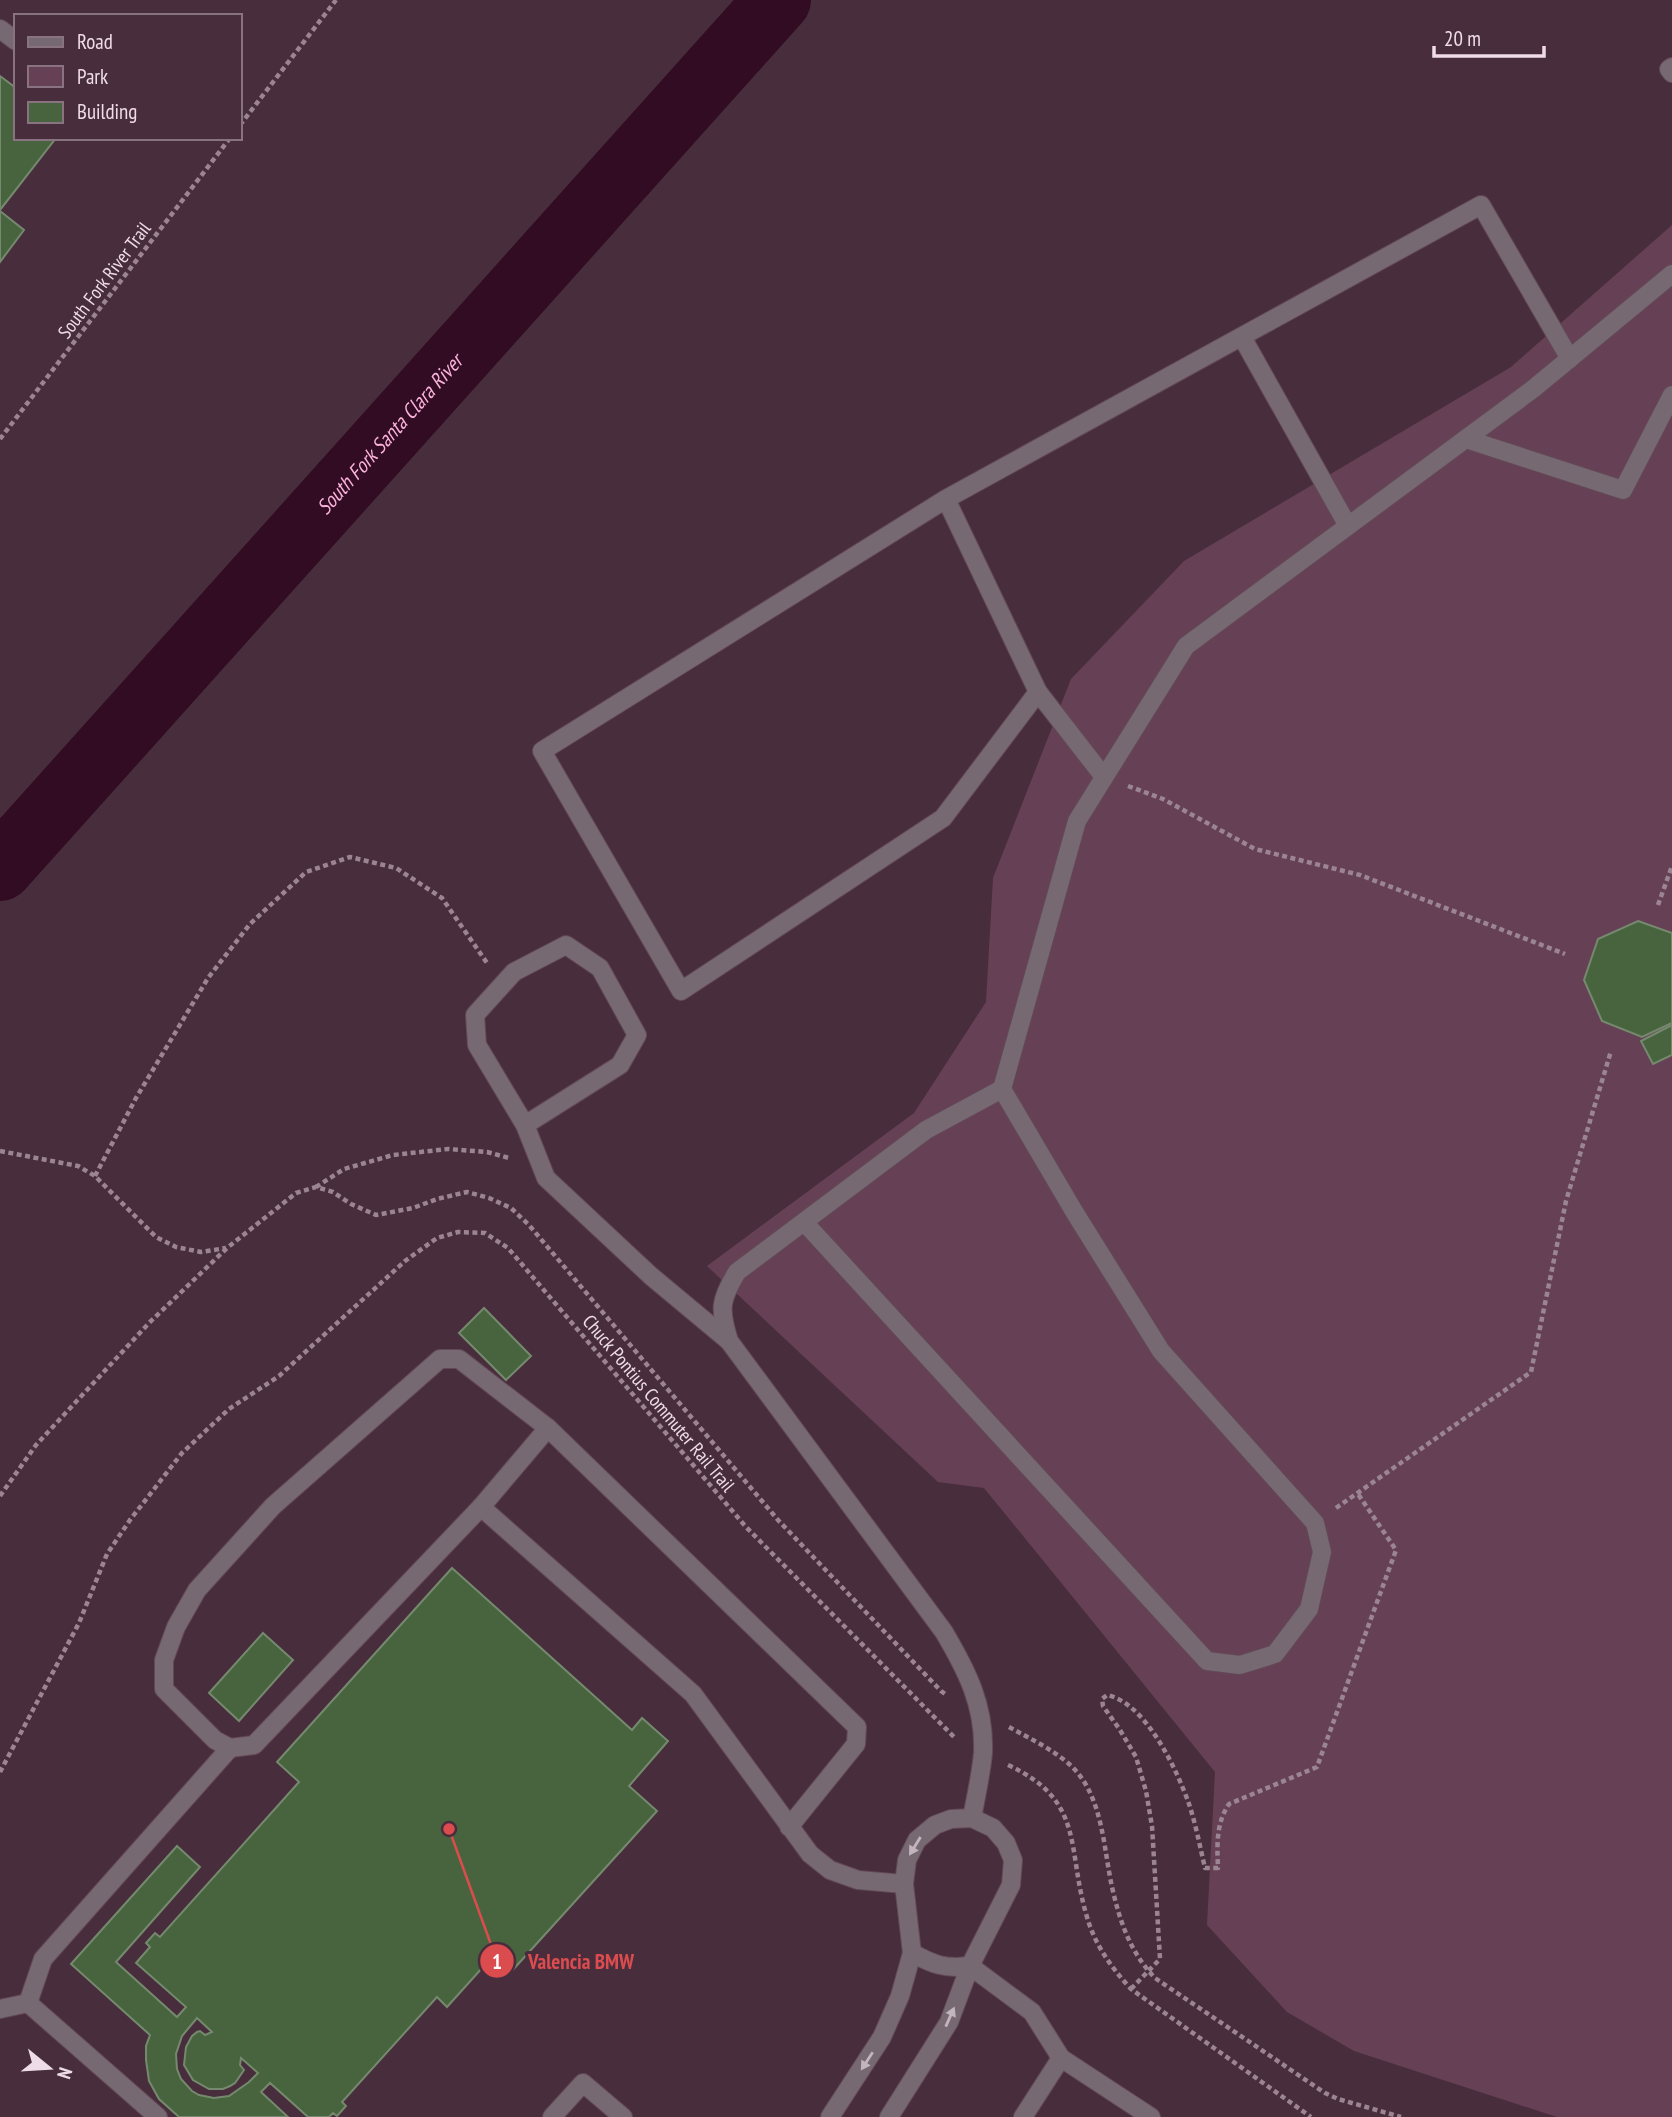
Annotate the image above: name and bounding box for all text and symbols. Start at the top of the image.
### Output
legend [14,14,242,140]
scale bar [1434,14,1544,58]
text: 20 m [1444,25,1481,52]
text: Road [77,28,113,55]
text: Park [77,63,108,90]
text: Building [77,98,137,125]
street label: South Fork River Trail [52,216,156,343]
water label: South Fork Santa Clara River [310,346,470,520]
street label: Chuck Pontius Commuter Rail Trail [578,1309,741,1497]
one-way arrow [909,1837,922,1856]
callout: Valencia BMW [479,1940,648,1982]
text: 1 [492,1948,502,1975]
text: Valencia BMW [527,1948,635,1975]
one-way arrow [944,2007,956,2027]
north arrow [14,2033,84,2103]
one-way arrow [860,2051,873,2070]
text: N [52,2065,78,2082]

